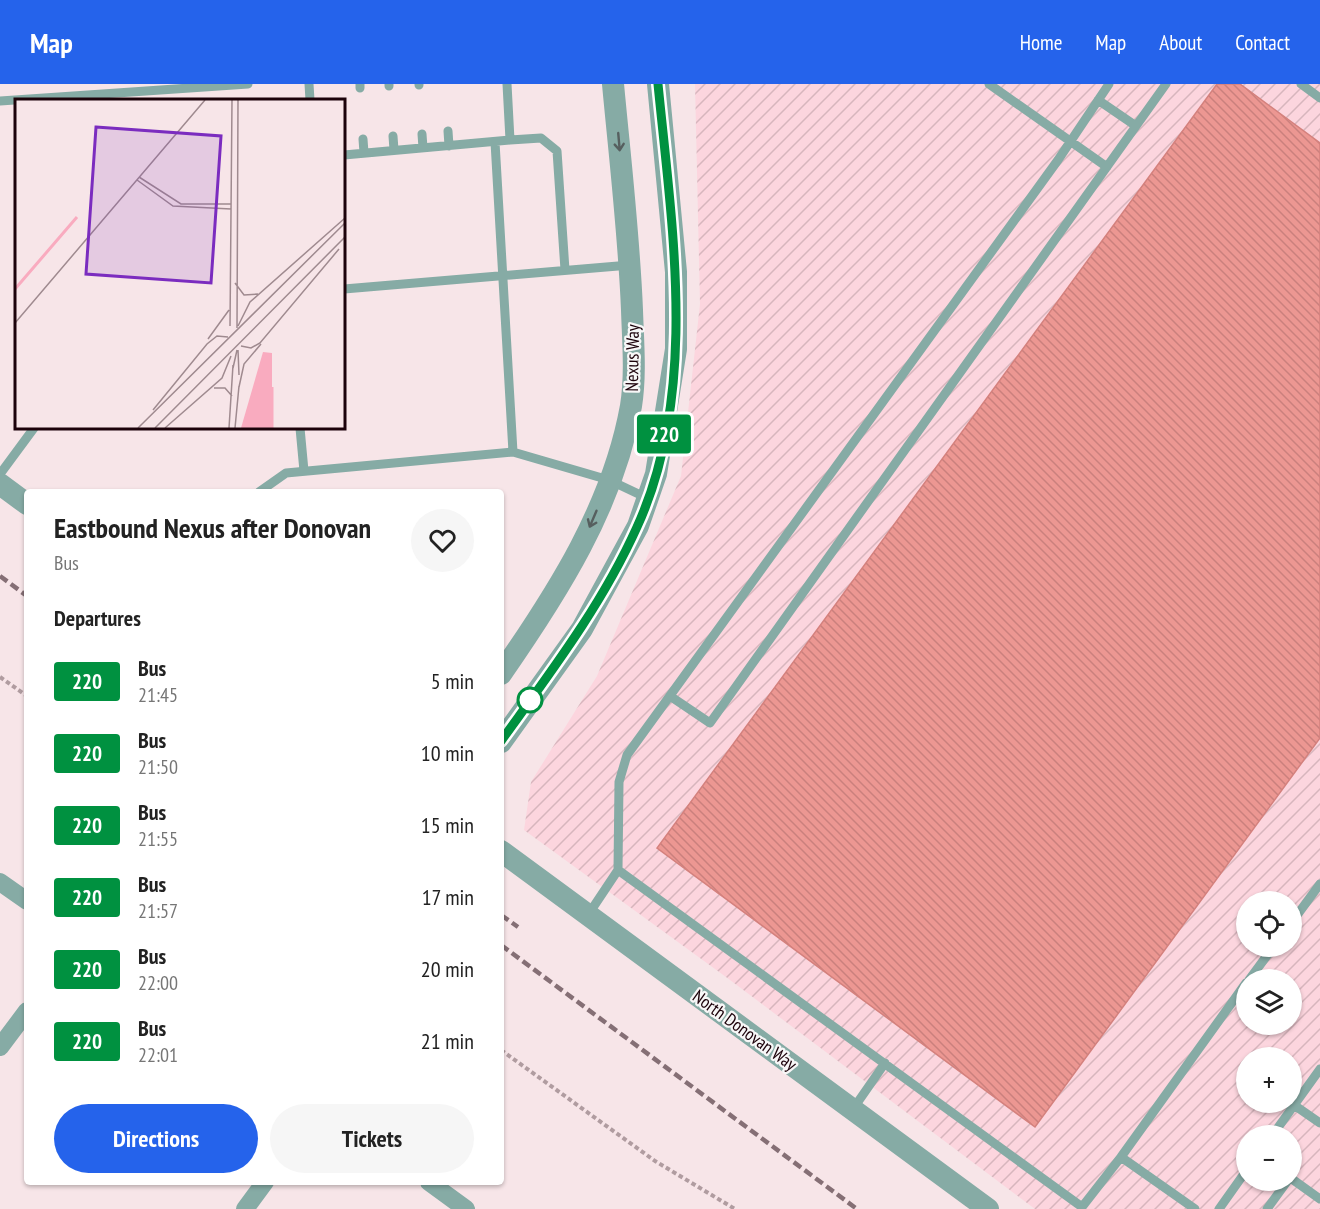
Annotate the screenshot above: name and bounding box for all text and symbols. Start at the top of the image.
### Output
text: Map [30,24,73,61]
text: Home [1020,29,1062,56]
text: Map [1095,29,1126,56]
text: About [1159,29,1202,56]
text: Contact [1235,29,1290,56]
inset map [15,99,345,429]
one-way arrow [613,132,624,152]
street label: Nexus Way [620,324,644,392]
line badge: 220 [630,414,698,454]
text: 220 [649,421,679,448]
text: Eastbound Nexus after Donovan [54,509,371,546]
button: heart [411,509,474,572]
one-way arrow [587,510,598,528]
text: Bus [54,550,79,576]
text: Departures [54,604,141,632]
text: Bus [138,654,166,682]
text: 5 min [431,667,474,695]
text: 220 [72,668,102,695]
text: 21:45 [138,682,178,708]
unlabelled marker [517,687,543,713]
text: Bus [138,726,166,754]
text: 10 min [421,739,474,767]
text: 220 [72,740,102,767]
text: 21:50 [138,754,178,780]
text: Bus [138,798,166,826]
text: 15 min [421,811,474,839]
text: 220 [72,812,102,839]
text: 21:55 [138,826,178,852]
text: Bus [138,870,166,898]
text: 17 min [422,883,474,911]
text: 220 [72,884,102,911]
map controls [1236,891,1302,1191]
button: locate [1236,891,1302,957]
text: 21:57 [138,898,178,924]
text: Bus [138,942,166,970]
text: 20 min [421,955,474,983]
text: 220 [72,956,102,983]
button: layers [1236,969,1302,1035]
text: 22:00 [138,970,178,996]
street label: North Donovan Way [688,984,802,1076]
text: Bus [138,1014,166,1042]
text: 21 min [421,1027,474,1055]
text: 220 [72,1028,102,1055]
text: 22:01 [138,1042,178,1068]
button: + [1236,1047,1302,1113]
button: Directions [54,1104,258,1173]
button: Tickets [270,1104,474,1173]
button: − [1236,1125,1302,1191]

